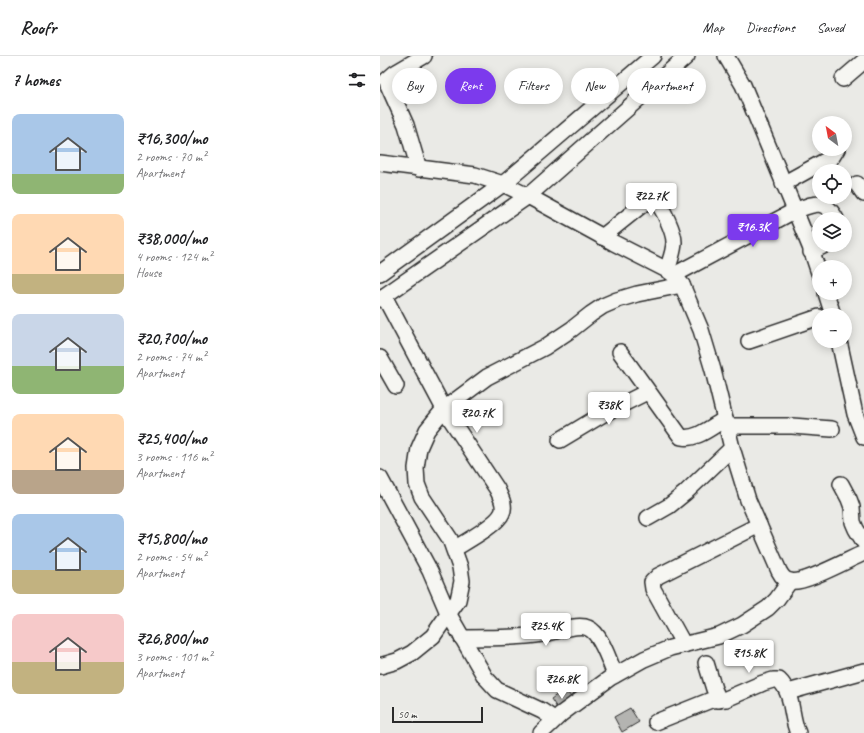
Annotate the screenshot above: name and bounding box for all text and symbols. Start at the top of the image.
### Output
text: Roofr [20,16,56,40]
text: Map [703,19,724,36]
text: Directions [746,19,795,36]
text: Saved [817,19,844,36]
chip: Buy [392,68,437,104]
chip: Rent [445,68,496,104]
chip: Filters [504,68,563,104]
chip: New [571,68,619,104]
chip: Apartment [627,68,706,104]
icon: filters [346,69,368,91]
text: 7 homes [12,70,60,91]
north arrow [812,116,852,156]
map controls [812,116,852,348]
text: ₹16,300/mo [136,128,207,149]
icon: home [44,130,92,178]
text: 2 rooms · 70 m² [136,149,206,165]
button: locate [812,164,852,204]
text: Apartment [136,165,184,181]
pin: ₹22.7K [618,183,684,217]
text: ₹22.7K [635,188,667,204]
button: layers [812,212,852,252]
pin: ₹16.3K [720,214,786,248]
text: ₹16.3K [737,219,769,235]
text: ₹38,000/mo [136,228,207,249]
icon: home [44,230,92,278]
text: 4 rooms · 124 m² [136,249,212,265]
button: + [812,260,852,300]
text: House [136,265,161,281]
button: − [812,308,852,348]
text: ₹20,700/mo [136,328,207,349]
icon: home [44,330,92,378]
text: 2 rooms · 74 m² [136,349,206,365]
text: Apartment [136,365,184,381]
pin: ₹38K [585,392,633,426]
text: ₹38K [597,397,621,413]
pin: ₹20.7K [444,400,510,434]
text: ₹20.7K [461,405,493,421]
text: ₹25,400/mo [136,428,207,449]
icon: home [44,430,92,478]
text: 3 rooms · 116 m² [136,449,212,465]
text: Apartment [136,465,184,481]
text: ₹15,800/mo [136,528,207,549]
icon: home [44,530,92,578]
text: 2 rooms · 54 m² [136,549,206,565]
text: Apartment [136,565,184,581]
pin: ₹25.4K [513,613,579,647]
text: ₹25.4K [530,618,562,634]
text: ₹26,800/mo [136,628,207,649]
icon: home [44,630,92,678]
pin: ₹15.8K [716,640,782,674]
text: ₹15.8K [733,645,765,661]
text: 3 rooms · 101 m² [136,649,212,665]
text: Apartment [136,665,184,681]
pin: ₹26.8K [529,666,595,700]
text: ₹26.8K [546,671,578,687]
scale bar [392,705,483,724]
text: 50 m [398,707,417,721]

